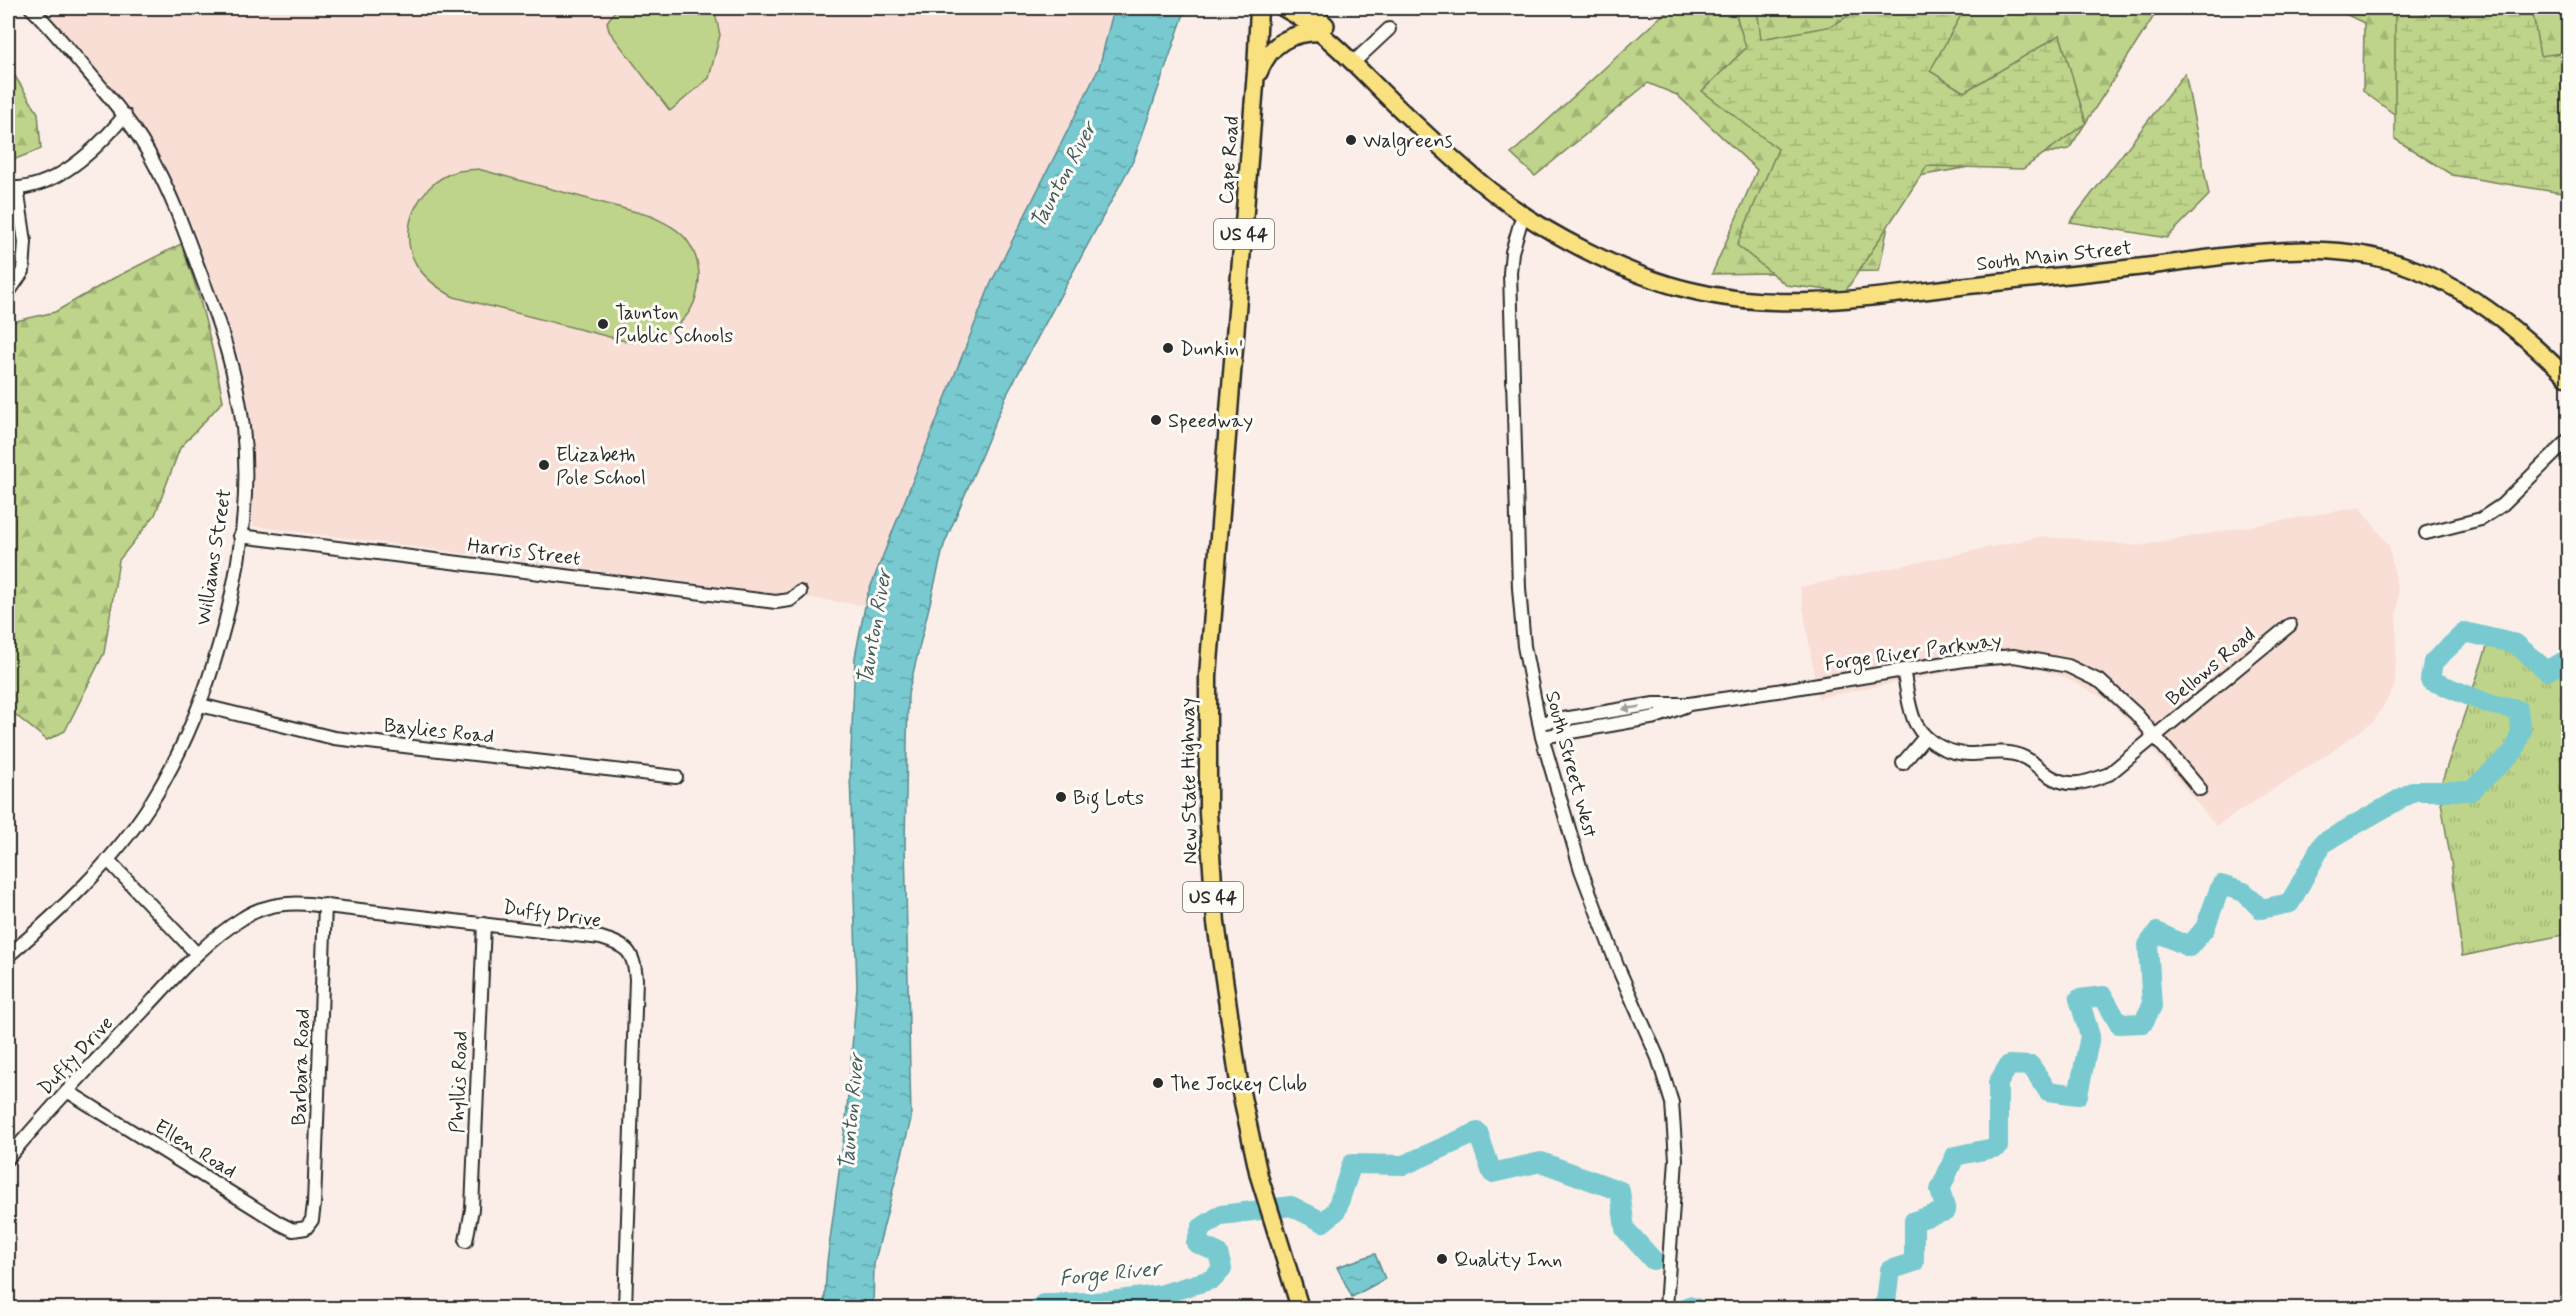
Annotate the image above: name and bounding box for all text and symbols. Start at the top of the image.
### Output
street label: Cape Road [1213,115,1246,205]
water label: Taunton River [1024,116,1105,234]
place label: Walgreens [1363,128,1453,156]
marker: Walgreens [1344,133,1358,147]
road number: US 44 [1214,219,1274,249]
street label: South Main Street [1975,235,2133,278]
place label: Taunton Public Schools [615,300,733,350]
marker: Taunton Public Schools [596,317,610,331]
place label: Dunkin' [1180,336,1243,363]
marker: Dunkin' [1161,341,1175,355]
place label: Speedway [1168,408,1253,435]
marker: Speedway [1149,413,1163,427]
place label: Elizabeth Pole School [556,442,646,492]
marker: Elizabeth Pole School [537,458,551,472]
street label: Williams Street [190,487,239,628]
street label: Harris Street [466,532,582,573]
water label: Taunton River [851,565,899,687]
street label: Bellows Road [2161,622,2261,713]
street label: Forge River Parkway [1823,627,2004,679]
street label: South Street West [1538,688,1603,841]
street label: New State Highway [1175,697,1204,864]
one-way arrow [1621,704,1640,713]
street label: Baylies Road [382,712,495,751]
place label: Big Lots [1073,785,1144,814]
marker: Big Lots [1054,790,1068,804]
road number: US 44 [1183,882,1243,912]
street label: Duffy Drive [501,894,603,935]
street label: Barbara Road [286,1008,317,1126]
street label: Duffy Drive [32,1011,120,1102]
street label: Phyllis Road [444,1030,475,1134]
water label: Taunton River [833,1051,871,1171]
place label: The Jockey Club [1170,1071,1307,1098]
marker: The Jockey Club [1151,1076,1165,1090]
street label: Ellen Road [149,1113,241,1185]
place label: Quality Inn [1454,1247,1562,1274]
marker: Quality Inn [1435,1252,1449,1266]
water label: Forge River [1058,1254,1166,1295]

